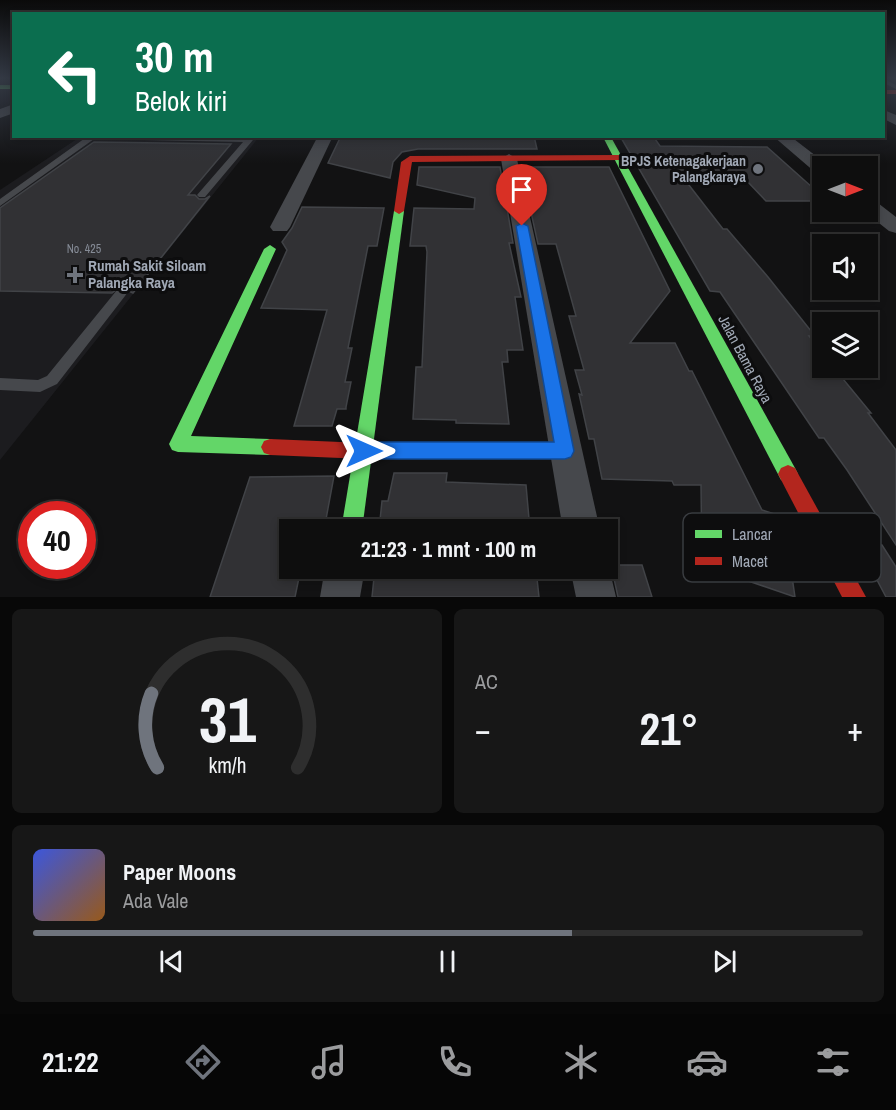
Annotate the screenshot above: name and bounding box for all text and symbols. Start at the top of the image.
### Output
text: 30 m [135,29,214,85]
icon: left [36,36,114,114]
text: Belok kiri [135,83,227,119]
place label: BPJS Ketenagakerjaan Palangkaraya [621,152,747,186]
north arrow [812,156,878,222]
map controls [812,156,878,378]
marker: BPJS Ketenagakerjaan Palangkaraya [751,162,765,176]
pin [496,164,547,226]
icon: arrive [505,173,538,206]
button: sound [812,234,878,300]
house number: No. 425 [67,241,102,257]
place label: Rumah Sakit Siloam Palangka Raya [88,255,206,293]
marker: Rumah Sakit Siloam Palangka Raya [66,266,84,284]
street label: Jalan Bama Raya [713,311,778,407]
button: layers [812,312,878,378]
position arrow [332,419,396,483]
speed limit sign: 40 [18,501,96,579]
legend [683,513,881,582]
text: Lancar [732,523,773,545]
text: 21:23 · 1 mnt · 100 m [361,534,536,564]
text: Macet [732,550,768,572]
text: AC [475,668,498,695]
text: 31 [199,677,256,761]
text: 21° [639,698,699,759]
text: − [475,707,491,751]
text: + [847,707,863,751]
text: km/h [208,751,246,780]
text: Paper Moons [123,857,236,887]
text: Ada Vale [123,887,188,914]
icon: previous [155,945,188,978]
icon: pause [431,945,464,978]
icon: next [708,945,741,978]
icon: directions [182,1041,224,1083]
icon: music [308,1041,350,1083]
icon: phone [434,1041,476,1083]
icon: climate [560,1041,602,1083]
icon: car [686,1041,728,1083]
icon: filters [812,1041,854,1083]
text: 21:22 [42,1044,99,1080]

